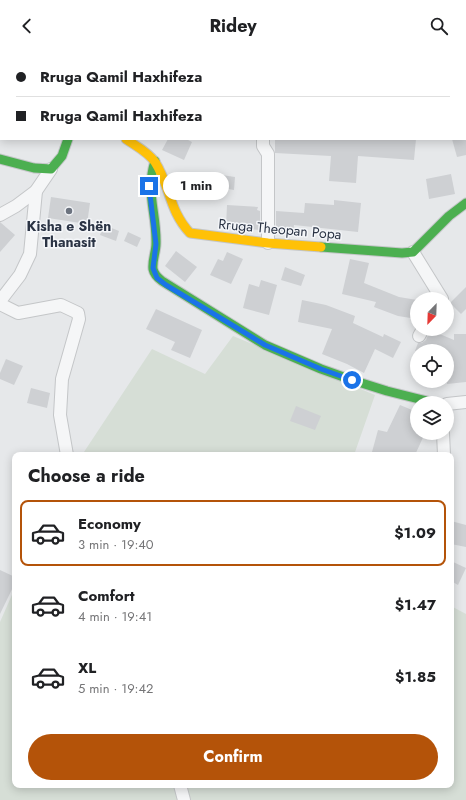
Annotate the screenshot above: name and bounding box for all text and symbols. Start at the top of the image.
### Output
text: Ridey [209,13,257,39]
icon: back [16,15,38,37]
icon: search [428,15,450,37]
text: Rruga Qamil Haxhifeza [40,66,202,88]
text: Rruga Qamil Haxhifeza [40,105,202,127]
callout: 1 min [163,172,229,200]
text: 1 min [180,176,212,195]
route end [140,177,158,195]
marker: Kisha e Shën Thanasit [64,206,74,216]
street label: Rruga Theopan Popa [218,214,342,244]
place label: Kisha e Shën Thanasit [27,216,111,252]
north arrow [410,292,454,336]
map controls [410,292,454,440]
button: locate [410,344,454,388]
route start [343,371,361,389]
button: layers [410,396,454,440]
text: Choose a ride [28,463,145,489]
text: Economy [78,513,141,535]
icon: car [30,515,66,551]
text: $1.09 [394,522,436,544]
text: 3 min · 19:40 [78,535,154,554]
text: Comfort [78,585,135,607]
icon: car [30,587,66,623]
text: $1.47 [395,594,436,616]
text: 4 min · 19:41 [78,607,152,626]
text: XL [78,657,96,679]
icon: car [30,659,66,695]
text: $1.85 [395,666,436,688]
text: 5 min · 19:42 [78,679,154,698]
button: Confirm [28,734,438,780]

